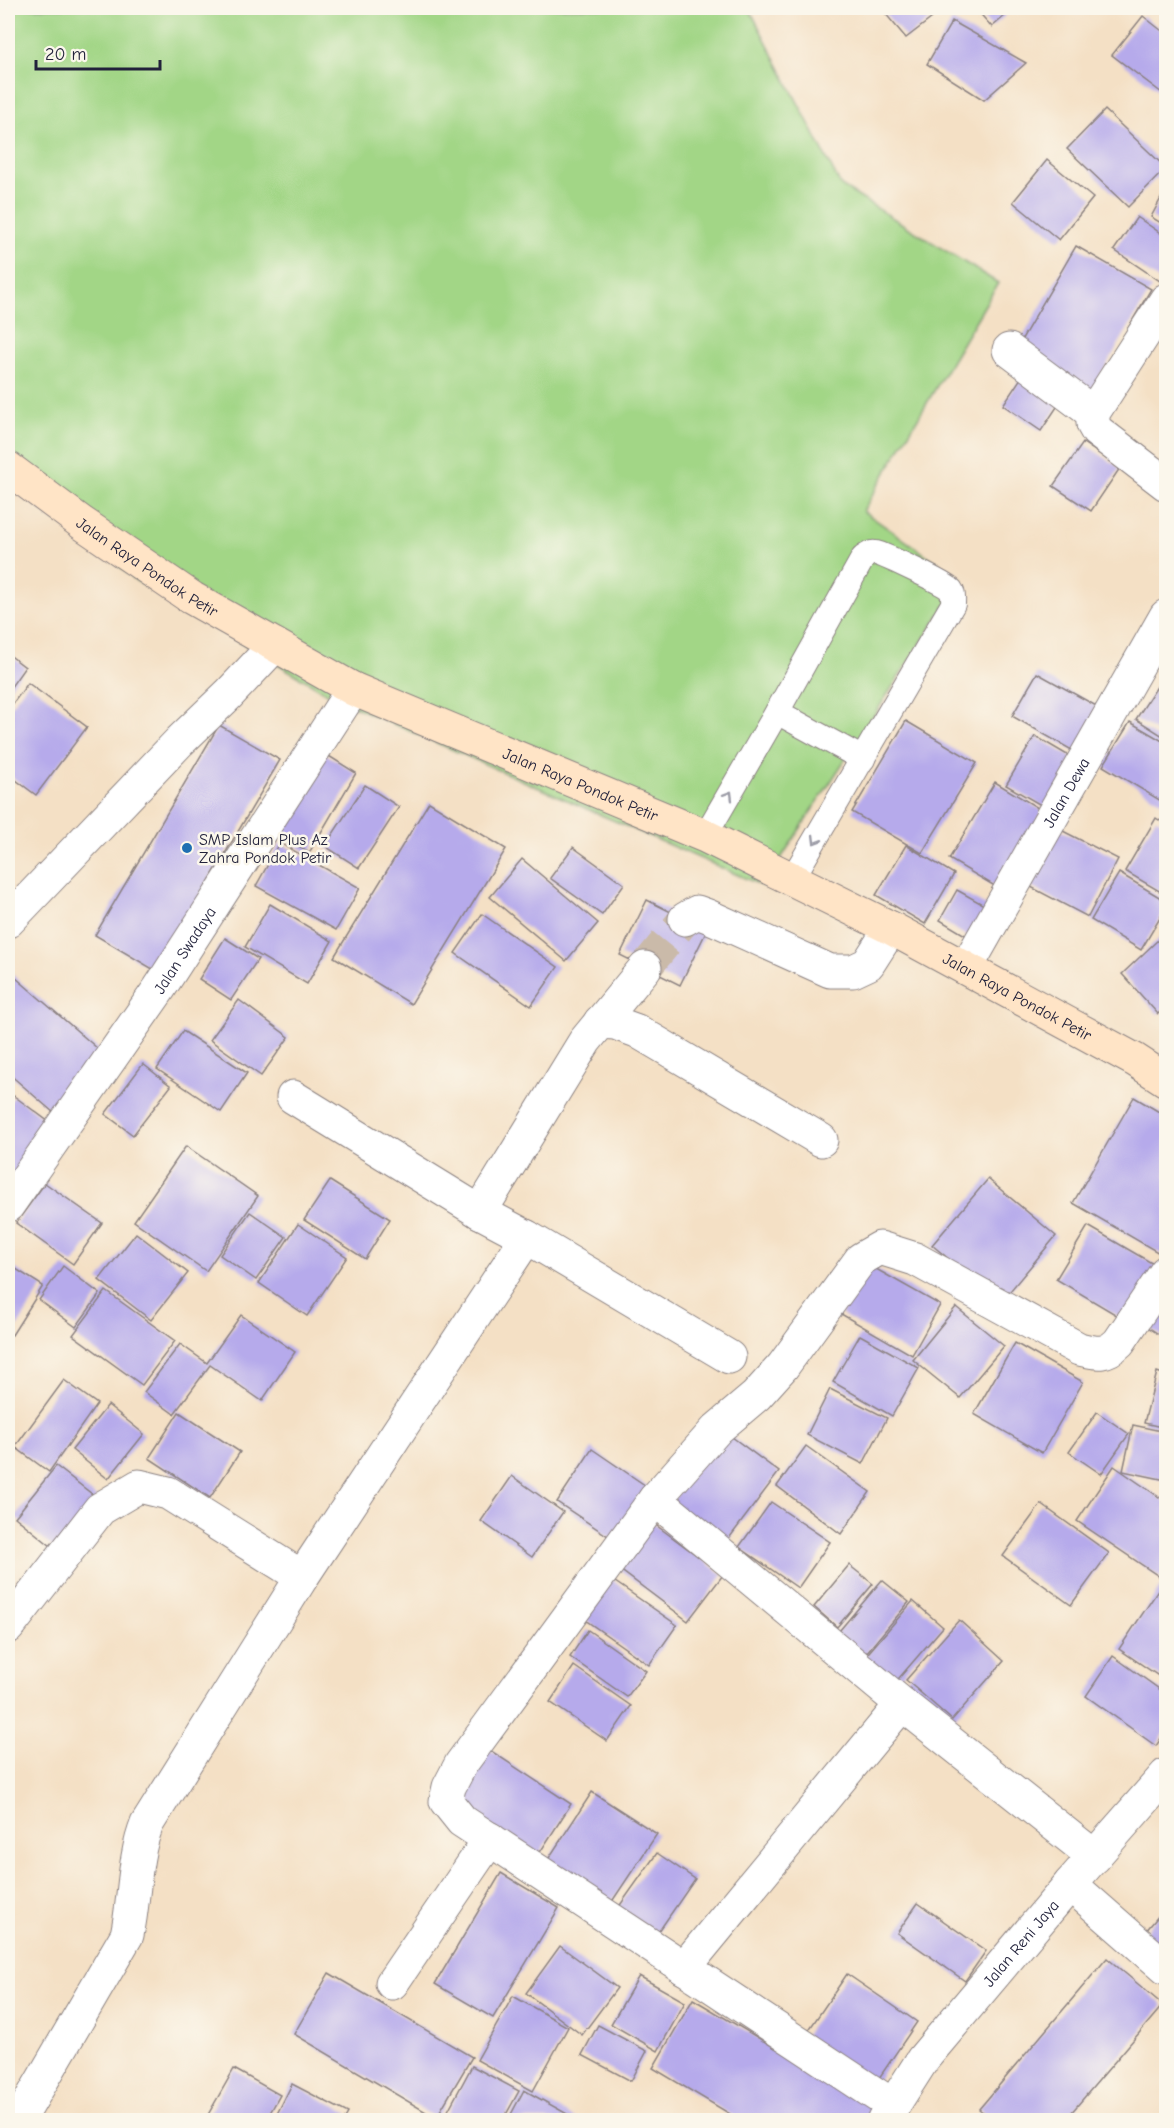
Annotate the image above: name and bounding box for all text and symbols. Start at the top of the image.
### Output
scale bar [36,33,160,71]
text: 20 m [45,44,86,65]
street label: Jalan Raya Pondok Petir [73,514,222,621]
street label: Jalan Raya Pondok Petir [500,745,661,826]
street label: Jalan Dewa [1040,755,1094,831]
one-way arrow [721,791,733,801]
place label: SMP Islam Plus Az Zahra Pondok Petir [199,831,332,867]
one-way arrow [811,834,823,844]
marker: SMP Islam Plus Az Zahra Pondok Petir [180,841,194,855]
street label: Jalan Swadaya [150,904,220,997]
street label: Jalan Raya Pondok Petir [940,950,1095,1045]
street label: Jalan Reni Jaya [980,1897,1063,1991]

